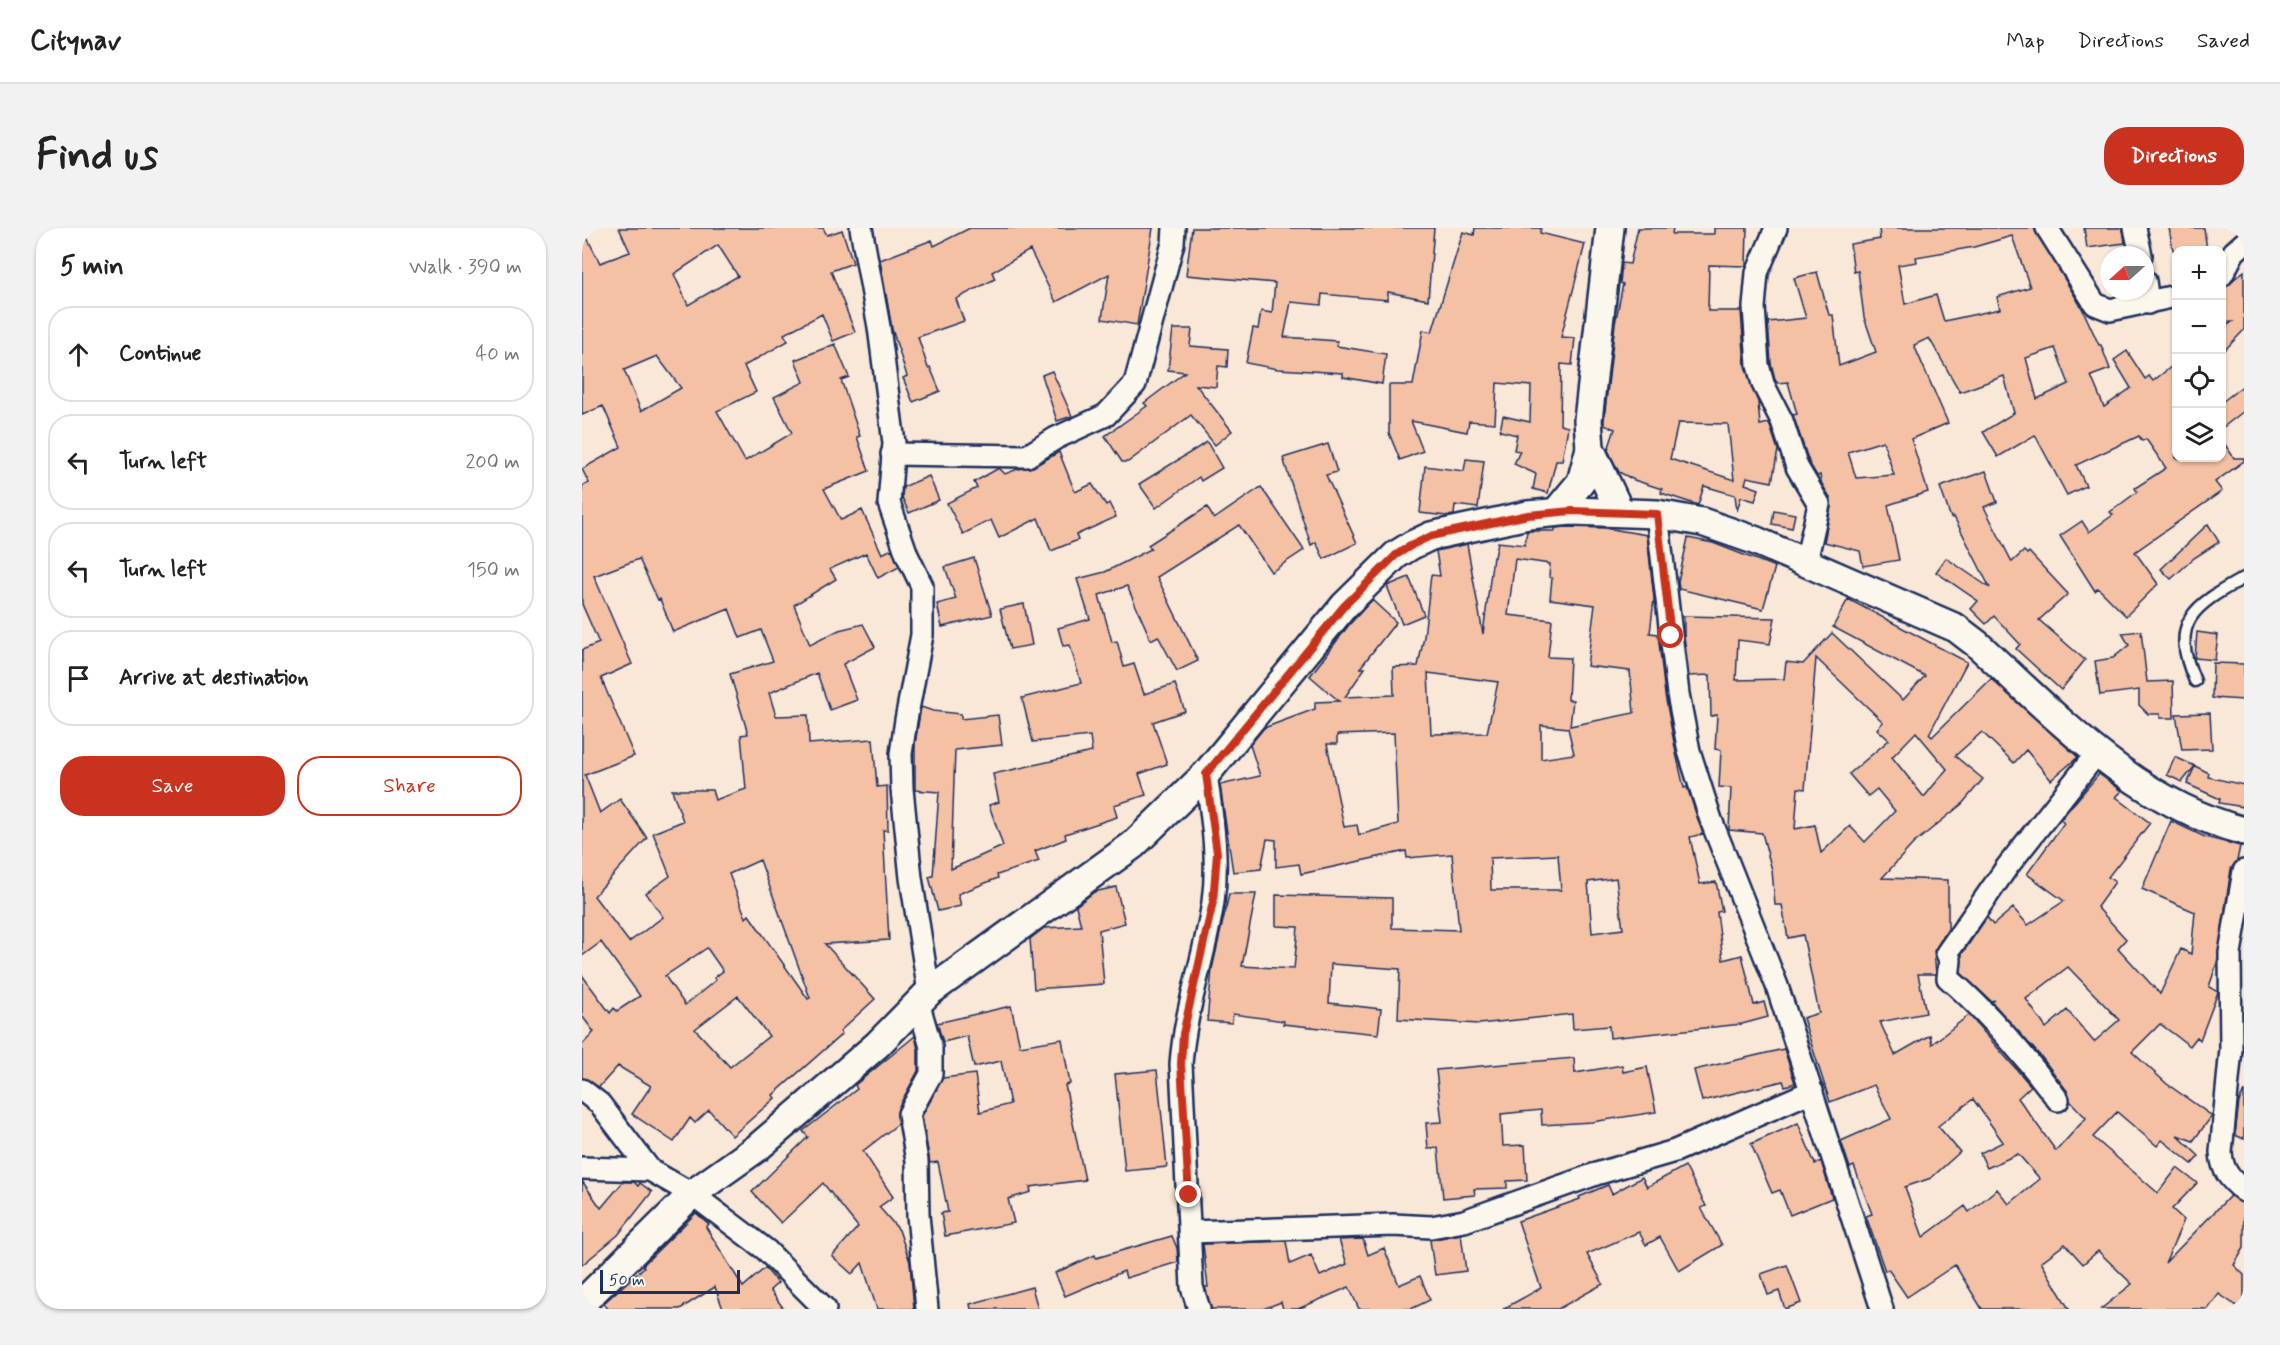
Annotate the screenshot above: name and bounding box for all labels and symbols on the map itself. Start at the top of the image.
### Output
north arrow [2100,246,2154,300]
route start [1657,622,1683,648]
route end [1175,1181,1201,1207]
scale bar [600,1267,740,1294]

